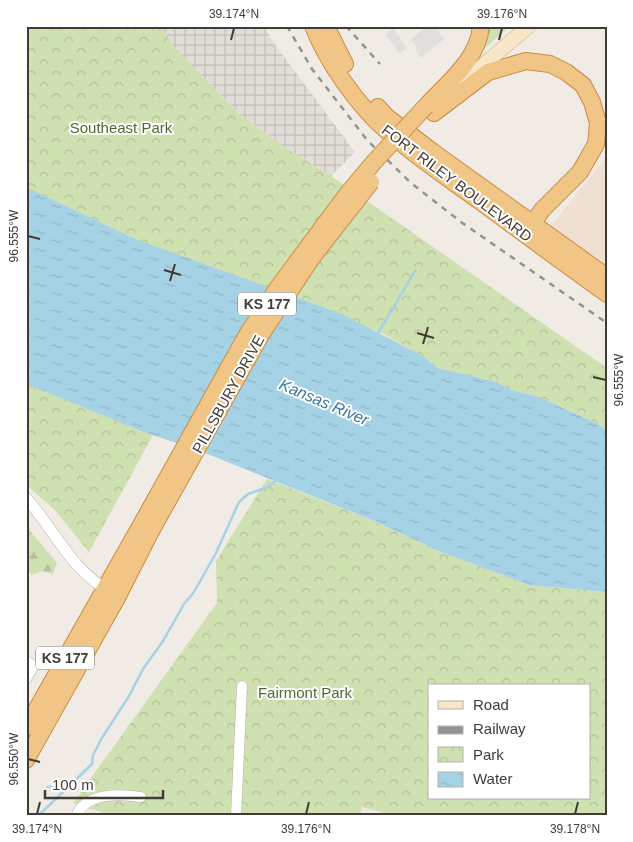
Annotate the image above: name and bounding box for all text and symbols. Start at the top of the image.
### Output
text: 39.174°N [209,7,259,21]
text: 39.176°N [477,7,527,21]
park label: Southeast Park [70,119,173,136]
street label: FORT RILEY BOULEVARD [379,121,535,245]
text: 96.555°W [7,209,21,262]
road number: KS 177 [238,292,296,316]
street label: PILLSBURY DRIVE [189,332,267,456]
text: 96.555°W [612,353,626,406]
water label: Kansas River [277,376,372,429]
road number: KS 177 [36,646,94,670]
park label: Fairmont Park [258,684,353,701]
legend [428,684,590,800]
text: Road [473,696,509,713]
text: Railway [473,720,526,737]
text: 96.550°W [7,732,21,785]
text: Park [473,746,504,763]
scale bar [45,767,162,799]
text: Water [473,770,512,787]
text: 100 m [52,776,94,793]
text: 39.174°N [12,822,62,836]
text: 39.176°N [281,822,331,836]
text: 39.178°N [550,822,600,836]

